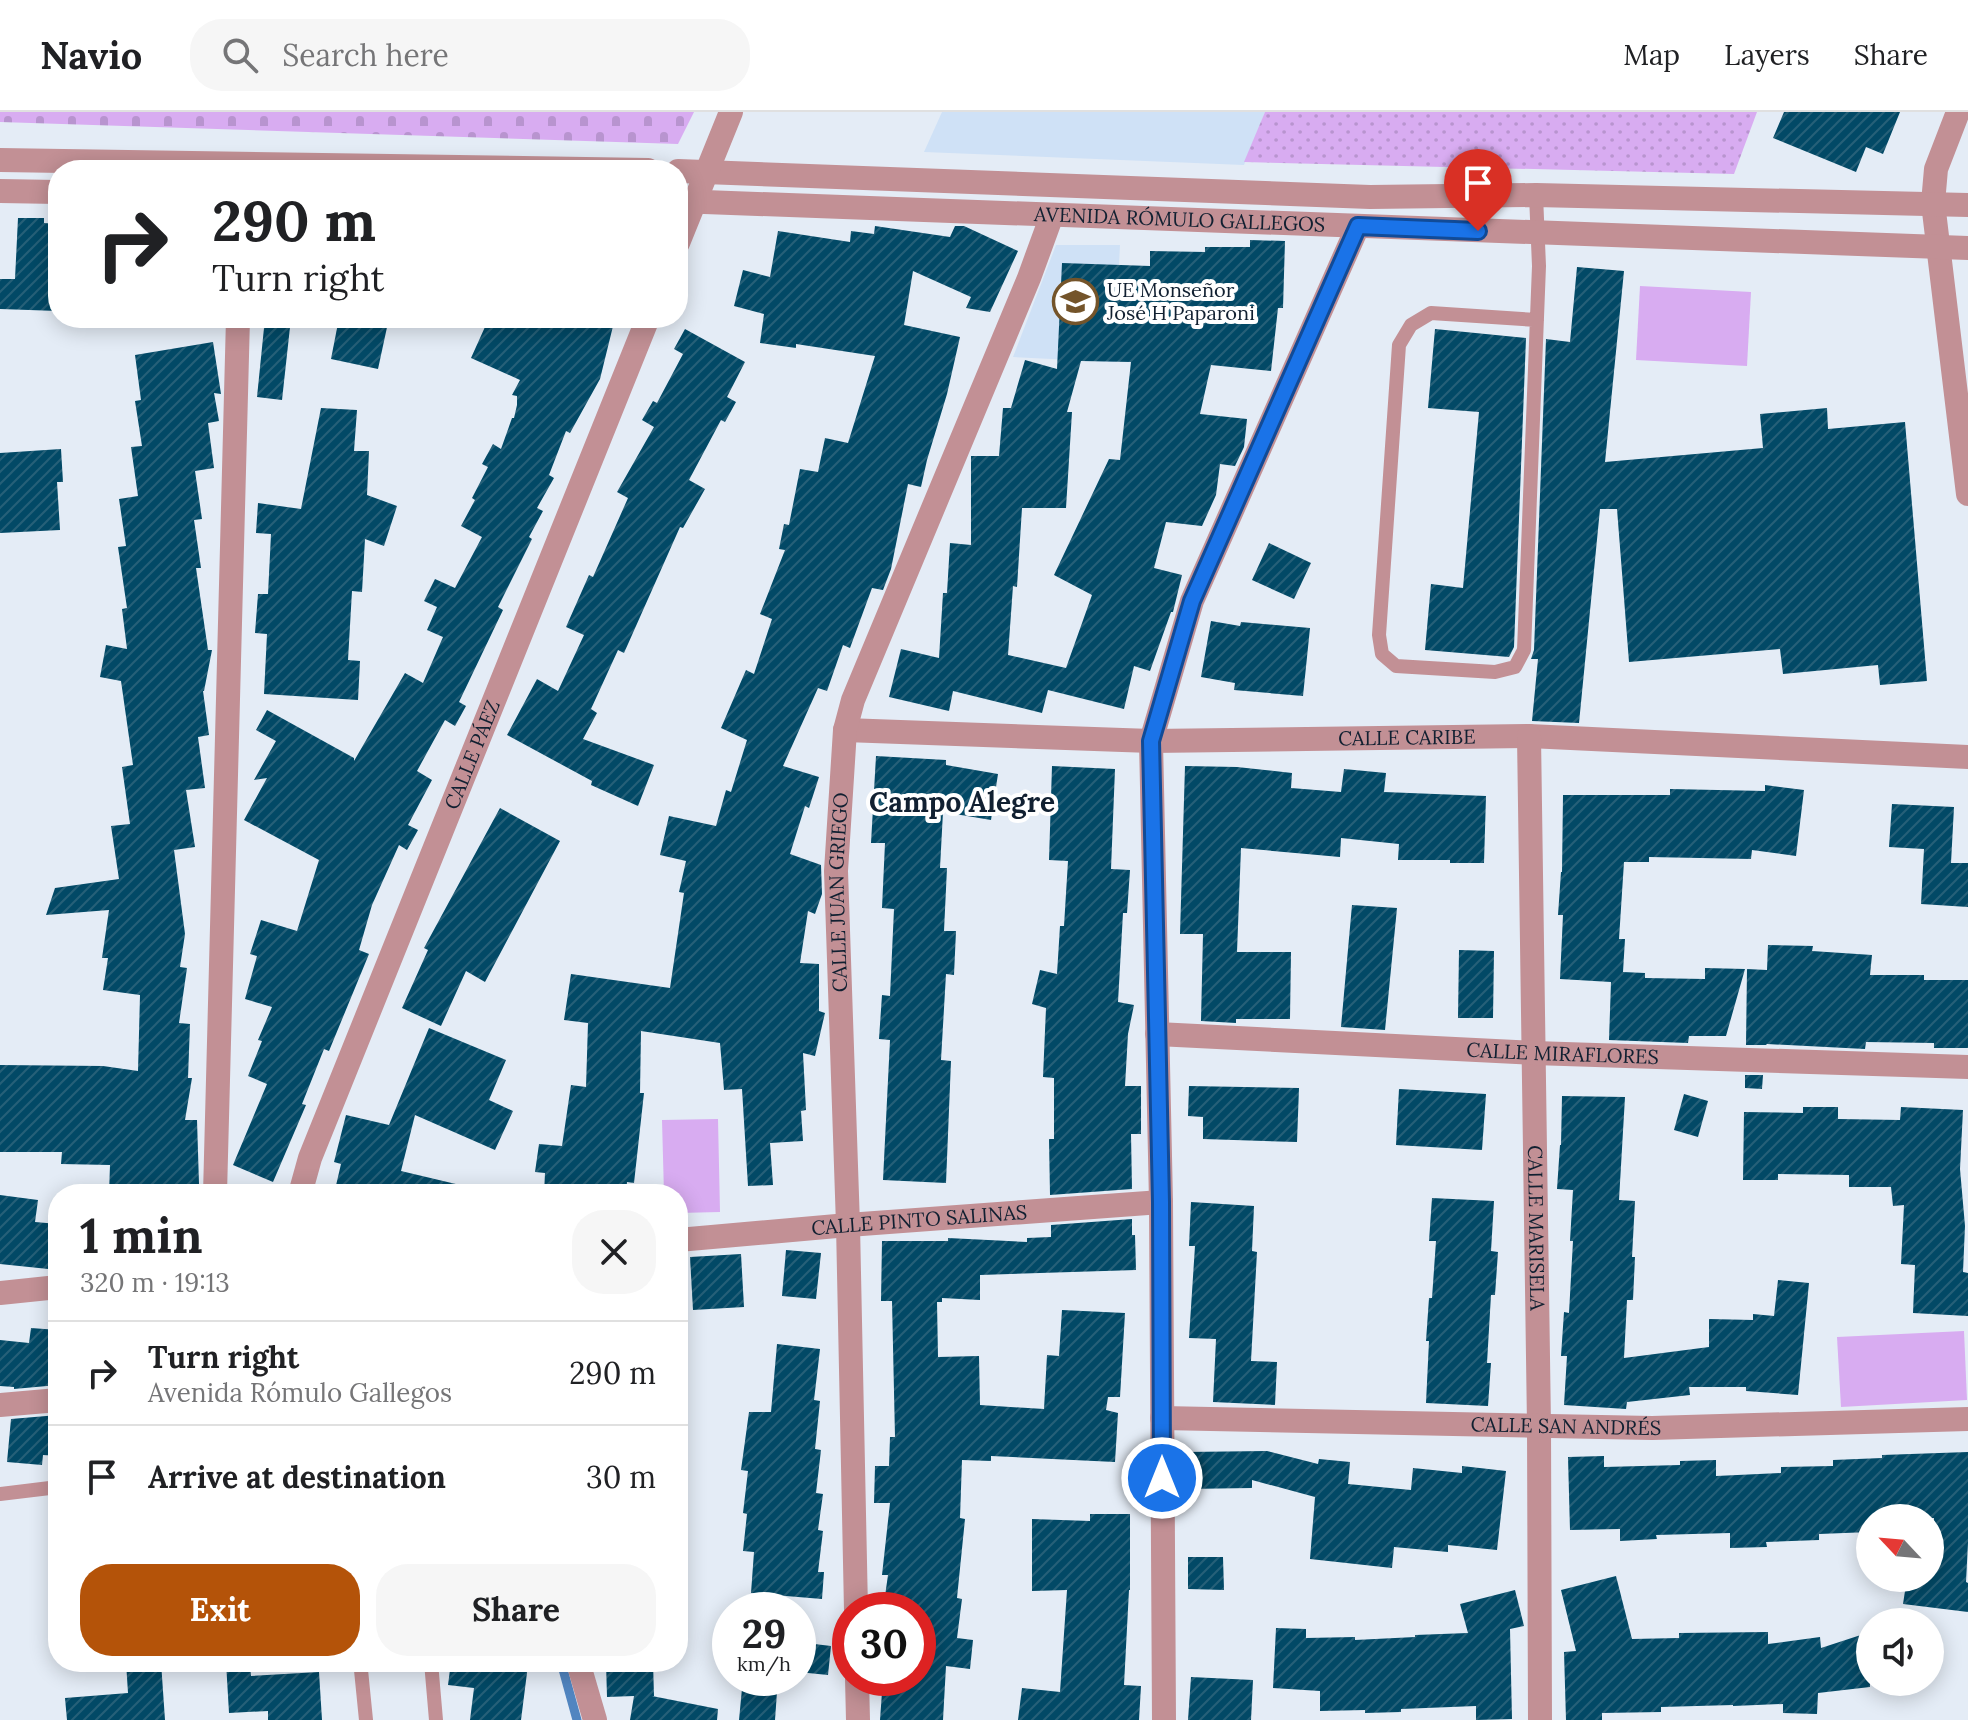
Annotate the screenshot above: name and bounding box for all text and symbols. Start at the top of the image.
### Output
search box [190,19,750,91]
text: Navio [40,31,142,79]
icon: search [218,33,262,77]
text: Search here [282,36,449,74]
text: Map [1623,37,1680,73]
text: Layers [1724,37,1810,73]
text: Share [1854,37,1928,73]
pin [1444,149,1512,231]
icon: arrive [1456,161,1500,205]
text: 290 m [212,185,376,256]
icon: right [80,192,184,296]
street label: AVENIDA RÓMULO GALLEGOS [1033,201,1326,237]
text: Turn right [212,255,385,301]
school or university icon: UE Monseñor José H Paparoni [1052,277,1100,325]
place label: UE Monseñor José H Paparoni [1106,277,1255,325]
street label: CALLE PÁEZ [439,696,505,813]
street label: CALLE CARIBE [1338,724,1476,751]
district label: Campo Alegre [869,784,1055,820]
street label: CALLE JUAN GRIEGO [823,792,853,993]
street label: CALLE MIRAFLORES [1466,1037,1659,1069]
street label: CALLE MARISELA [1523,1145,1550,1311]
street label: CALLE PINTO SALINAS [810,1199,1028,1240]
text: 1 min [80,1205,203,1266]
button: close [572,1210,656,1294]
text: 320 m · 19:13 [80,1266,230,1299]
text: Turn right [148,1338,299,1376]
icon: right [80,1351,124,1395]
text: 290 m [569,1354,656,1392]
text: Avenida Rómulo Gallegos [148,1376,452,1409]
street label: CALLE SAN ANDRÉS [1470,1411,1661,1440]
position arrow [1120,1436,1204,1520]
icon: arrive [80,1455,124,1499]
text: Arrive at destination [148,1458,446,1496]
text: 30 m [586,1458,656,1496]
north arrow [1856,1504,1944,1592]
map controls [1856,1504,1944,1696]
button: Exit [80,1564,360,1656]
button: Share [376,1564,656,1656]
speed limit sign: 30 [832,1592,936,1696]
text: 29 [742,1608,786,1659]
button: sound [1856,1608,1944,1696]
text: km/h [737,1651,791,1676]

